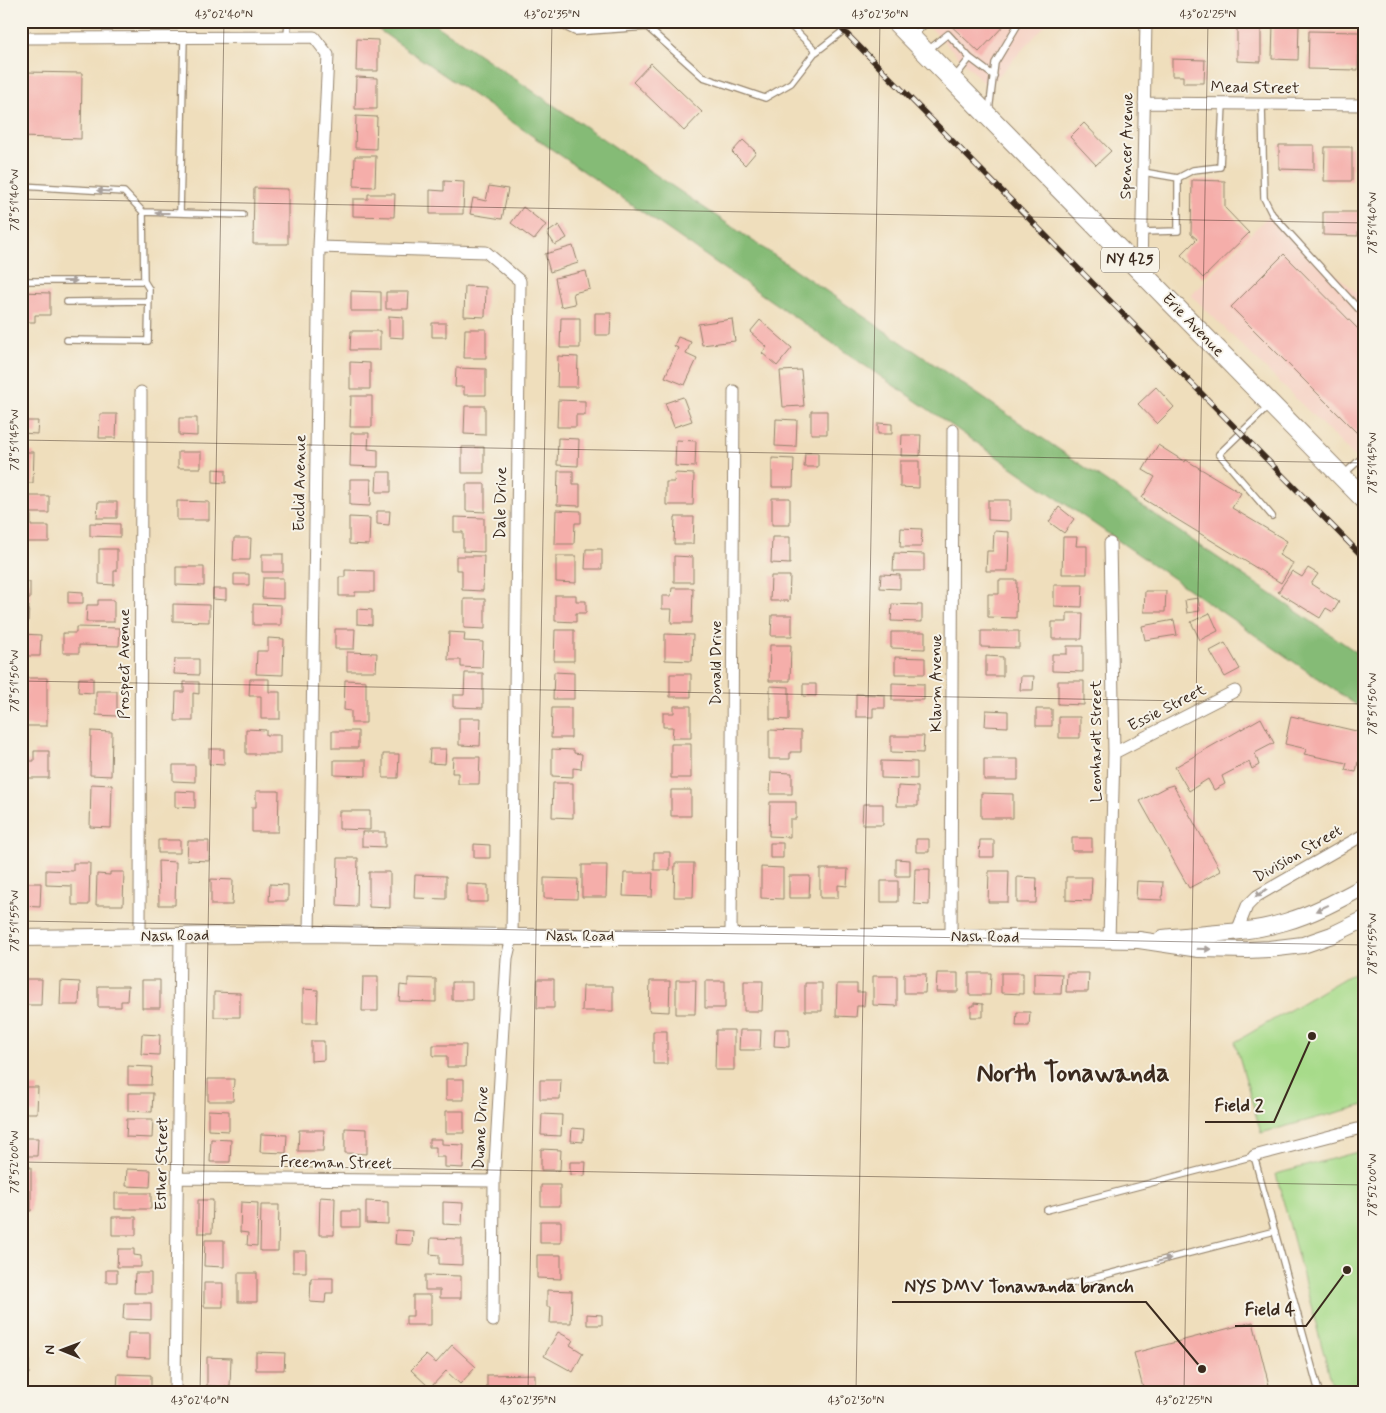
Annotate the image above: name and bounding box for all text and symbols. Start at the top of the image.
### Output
text: 43°02'40"N [195,7,253,23]
text: 43°02'35"N [524,7,580,23]
text: 43°02'30"N [852,7,908,23]
text: 43°02'25"N [1180,7,1236,23]
street label: Mead Street [1210,77,1300,99]
street label: Spencer Avenue [1116,92,1138,199]
text: 78°51'40"W [7,169,23,231]
one-way arrow [95,187,111,195]
text: 78°51'40"W [1365,192,1381,254]
one-way arrow [154,209,170,217]
road number: NY 425 [1101,248,1159,272]
one-way arrow [62,277,78,285]
street label: Erie Avenue [1157,288,1229,362]
text: 78°51'45"W [7,409,23,471]
text: 78°51'45"W [1365,432,1381,494]
street label: Euclid Avenue [289,434,311,532]
street label: Dale Drive [490,466,512,539]
street label: Prospect Avenue [114,609,135,719]
street label: Donald Drive [706,620,727,706]
street label: Klaum Avenue [926,633,947,732]
text: 78°51'50"W [7,650,23,712]
text: 78°51'50"W [1365,673,1381,735]
street label: Leonhardt Street [1086,679,1107,802]
street label: Essie Street [1124,679,1210,737]
street label: Division Street [1250,820,1346,888]
one-way arrow [1255,888,1268,898]
text: 78°51'55"W [7,890,23,952]
one-way arrow [1315,905,1329,913]
text: 78°51'55"W [1365,913,1381,975]
street label: Nash Road [141,925,209,947]
street label: Nash Road [546,926,614,947]
street label: Nash Road [951,926,1019,948]
one-way arrow [1197,945,1213,953]
district label: North Tonawanda [976,1057,1170,1091]
street label: Duane Drive [468,1086,494,1170]
callout: Field 2 [1205,1089,1274,1122]
text: Field 2 [1214,1094,1264,1118]
street label: Esther Street [151,1117,173,1211]
text: 78°52'00"W [7,1130,23,1193]
street label: Freeman Street [280,1152,392,1174]
text: 78°52'00"W [1365,1153,1381,1216]
one-way arrow [1157,1255,1172,1263]
callout: NYS DMV Tonawanda branch [892,1269,1146,1302]
text: NYS DMV Tonawanda branch [904,1275,1134,1299]
callout: Field 4 [1235,1293,1306,1326]
text: Field 4 [1245,1298,1296,1322]
north arrow [38,1326,88,1376]
text: N [41,1345,59,1355]
text: 43°02'40"N [171,1393,229,1409]
text: 43°02'35"N [500,1393,556,1409]
text: 43°02'30"N [828,1393,884,1409]
text: 43°02'25"N [1156,1393,1212,1409]

